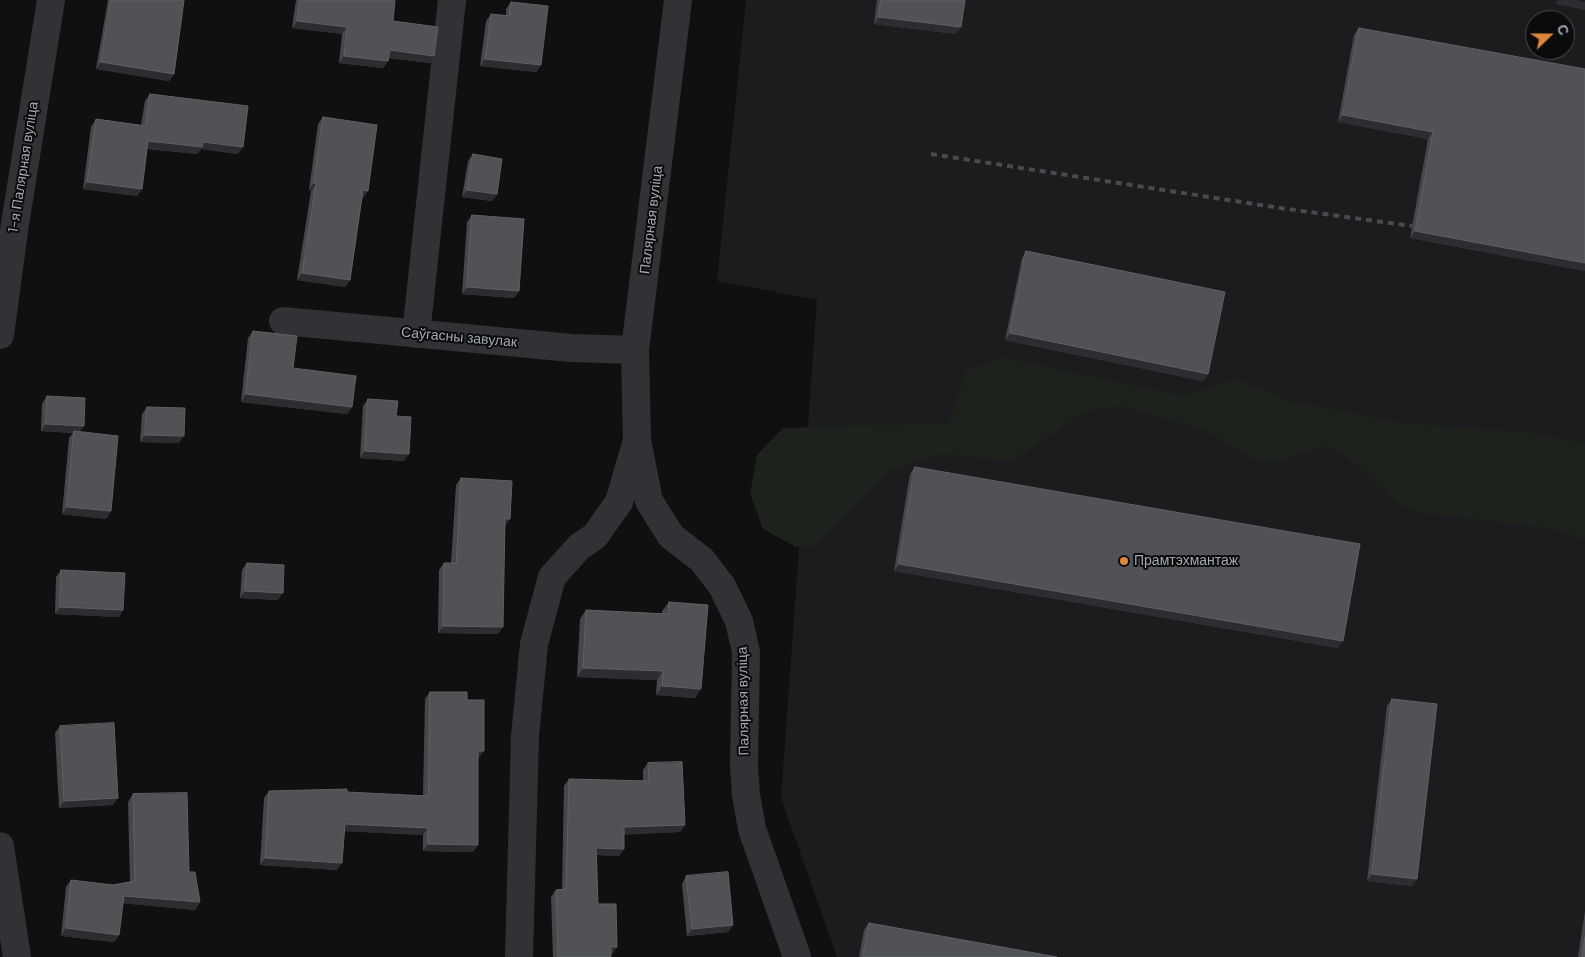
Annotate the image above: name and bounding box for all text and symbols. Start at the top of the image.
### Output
north arrow [1525,10,1575,60]
text: С [1553,22,1573,38]
street label: 1-я Палярная вуліца [5,100,43,234]
street label: Палярная вуліца [637,165,667,275]
street label: Саўгасны завулак [400,325,518,351]
place label: Прамтэхмантаж [1134,553,1238,569]
marker: Прамтэхмантаж [1118,555,1130,567]
street label: Палярная вуліца [735,646,753,756]

